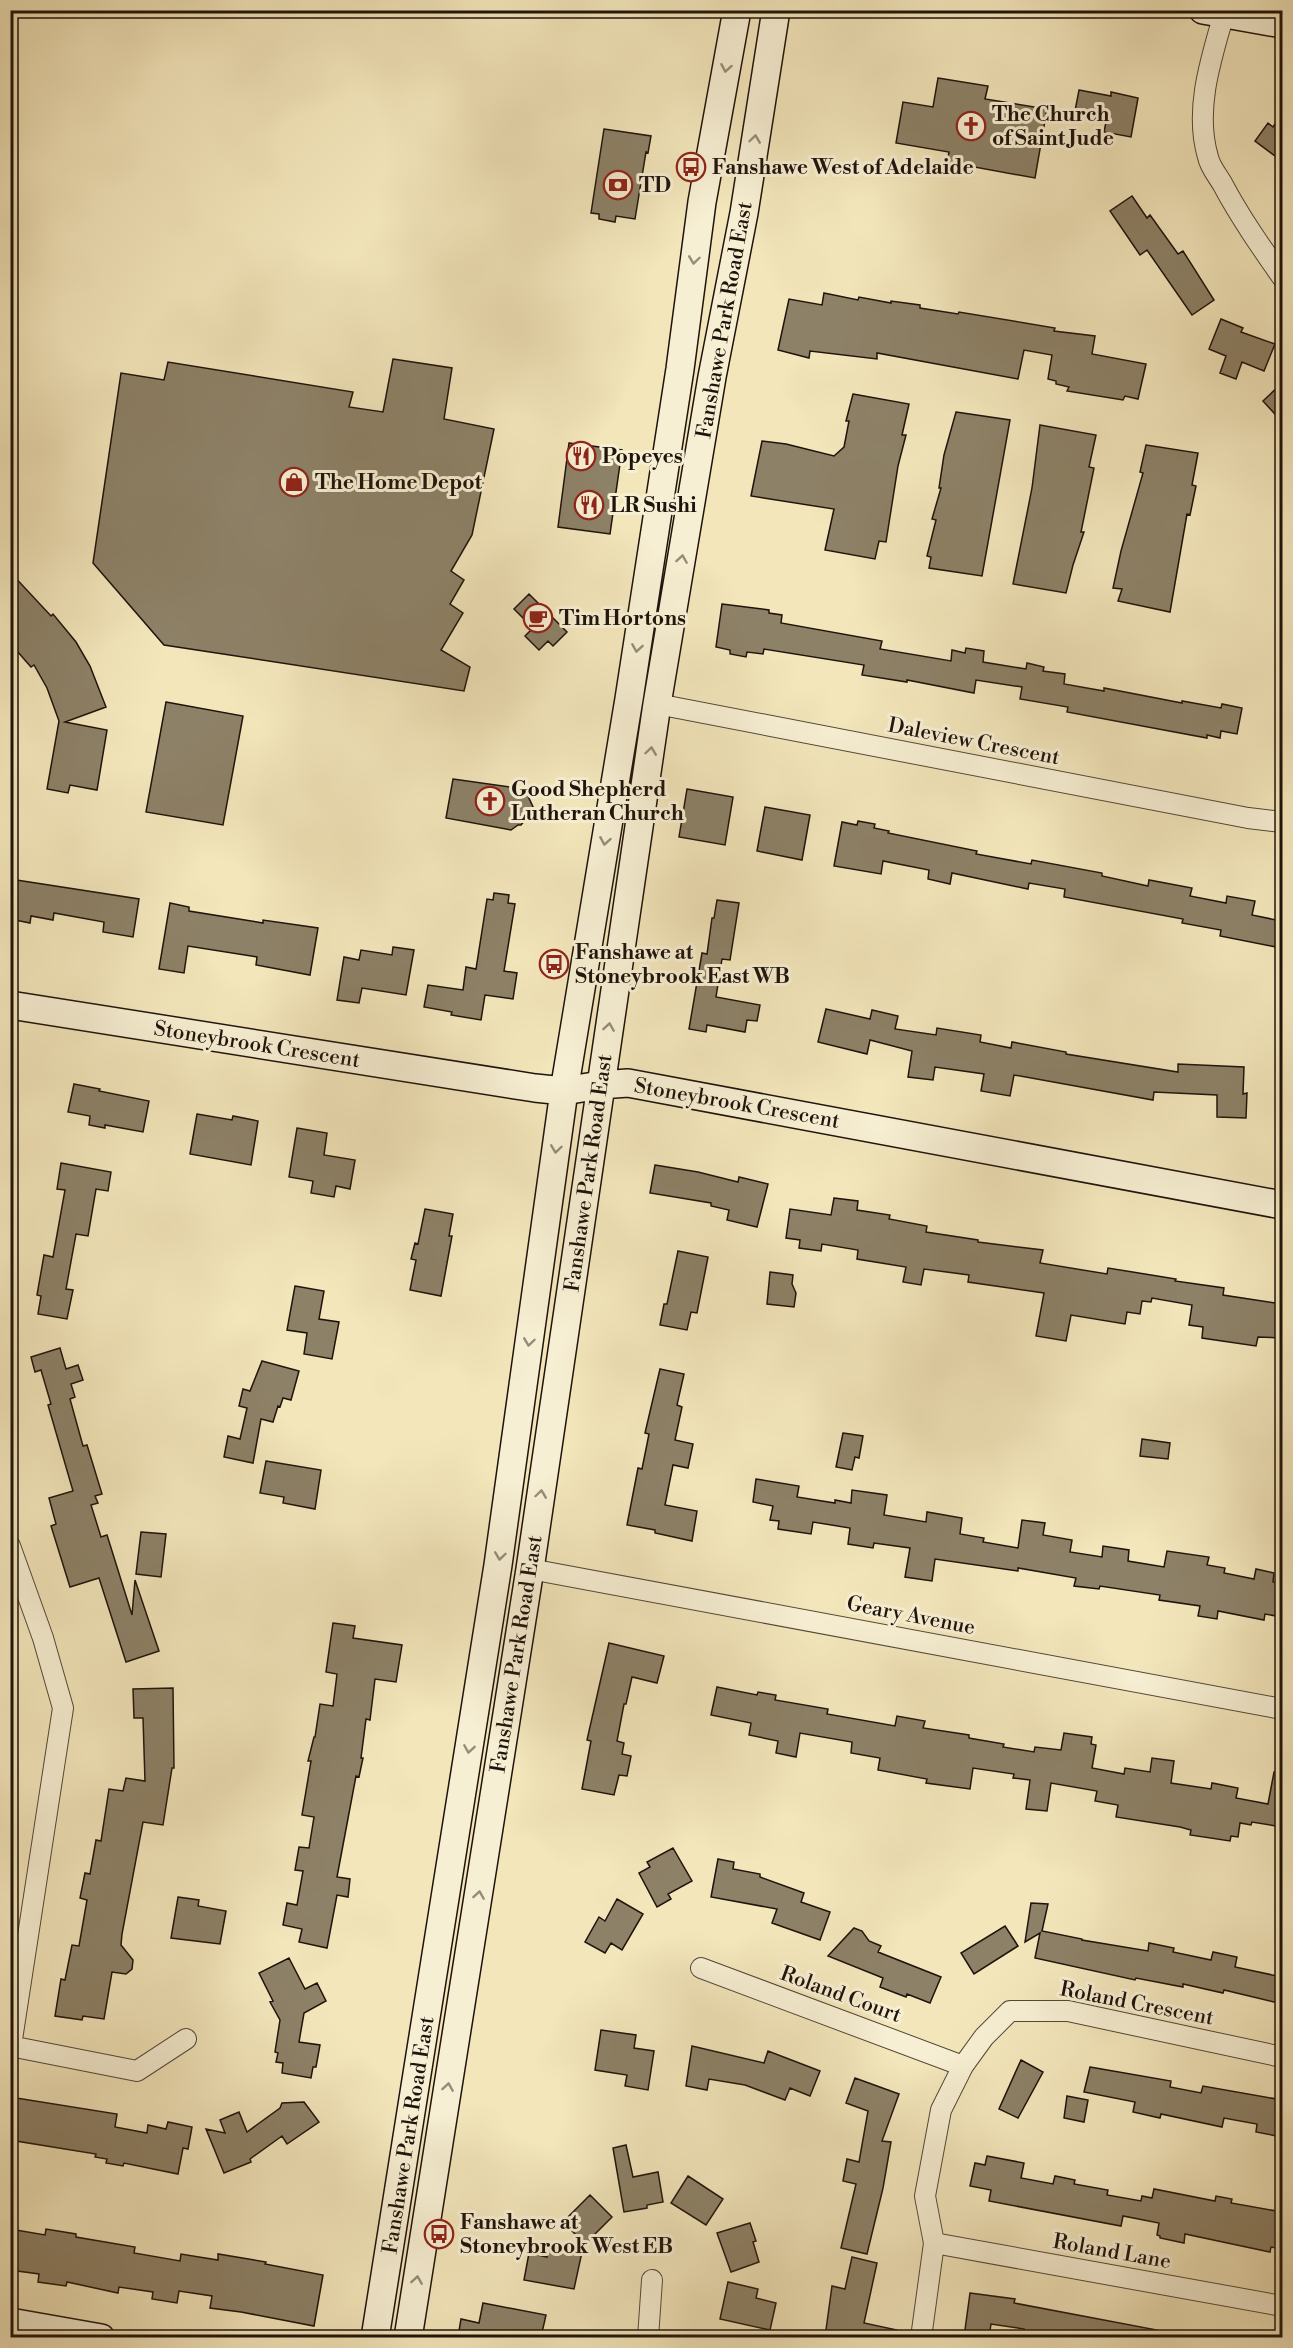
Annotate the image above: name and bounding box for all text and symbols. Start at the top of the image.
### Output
one-way arrow [720,63,733,73]
place label: The Church of Saint Jude [992,102,1114,152]
church icon: The Church of Saint Jude [955,110,987,142]
one-way arrow [749,134,761,144]
bus stop icon: Fanshawe West of Adelaide [675,151,707,183]
place label: Fanshawe West of Adelaide [712,155,974,181]
bank icon: TD [602,169,634,201]
place label: TD [639,173,671,199]
street label: Fanshawe Park Road East [691,199,759,441]
one-way arrow [689,256,701,265]
restaurant icon: Popeyes [565,440,597,472]
place label: Popeyes [602,444,683,470]
shop icon: The Home Depot [278,466,310,498]
place label: The Home Depot [315,470,483,496]
restaurant icon: LR Sushi [573,489,605,521]
place label: LR Sushi [610,493,697,519]
one-way arrow [675,554,687,563]
cafe icon: Tim Hortons [522,602,554,634]
place label: Tim Hortons [559,606,686,632]
one-way arrow [631,644,643,653]
street label: Daleview Crescent [886,713,1063,772]
one-way arrow [644,746,656,756]
place label: Good Shepherd Lutheran Church [511,777,684,827]
church icon: Good Shepherd Lutheran Church [474,785,506,817]
one-way arrow [599,836,611,845]
place label: Fanshawe at Stoneybrook East WB [575,940,790,990]
bus stop icon: Fanshawe at Stoneybrook East WB [538,948,570,980]
street label: Stoneybrook Crescent [152,1016,362,1074]
one-way arrow [602,1022,615,1032]
street label: Fanshawe Park Road East [559,1052,619,1294]
street label: Stoneybrook Crescent [632,1073,842,1135]
one-way arrow [550,1144,563,1154]
one-way arrow [524,1338,536,1347]
one-way arrow [534,1490,546,1499]
street label: Fanshawe Park Road East [485,1533,549,1775]
one-way arrow [494,1552,506,1561]
street label: Geary Avenue [844,1591,977,1641]
one-way arrow [463,1743,476,1753]
one-way arrow [472,1890,484,1899]
street label: Roland Court [777,1961,905,2029]
street label: Roland Crescent [1058,1976,1216,2032]
street label: Fanshawe Park Road East [377,2014,441,2256]
one-way arrow [442,2083,454,2092]
place label: Fanshawe at Stoneybrook West EB [460,2210,673,2260]
bus stop icon: Fanshawe at Stoneybrook West EB [423,2218,455,2250]
street label: Roland Lane [1051,2229,1173,2275]
one-way arrow [410,2275,423,2285]

